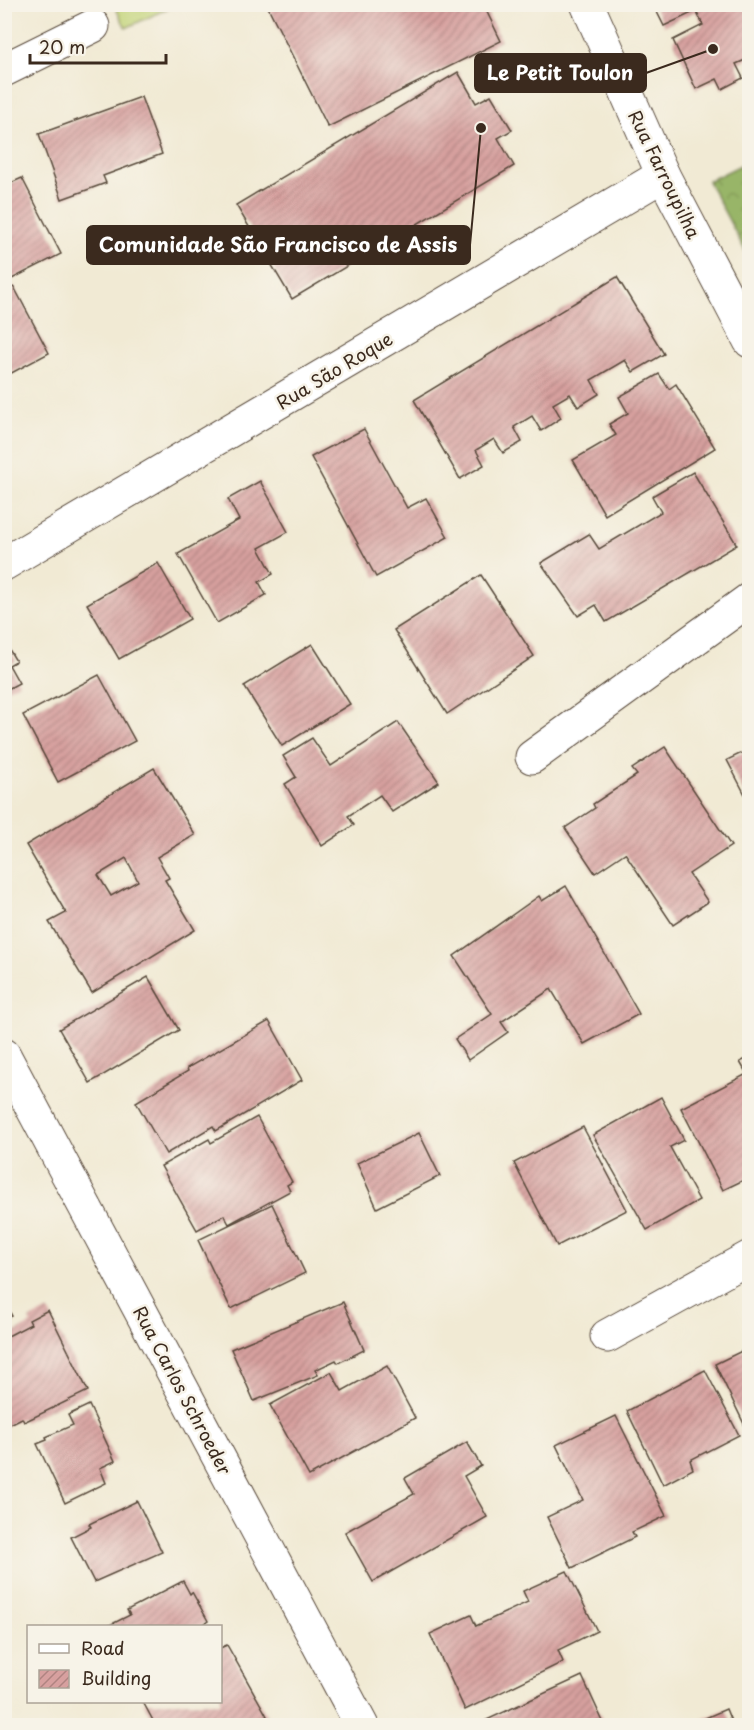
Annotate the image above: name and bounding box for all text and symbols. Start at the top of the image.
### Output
scale bar [30,27,166,65]
text: 20 m [39,33,85,60]
callout: Le Petit Toulon [475,54,646,92]
text: Le Petit Toulon [487,57,633,87]
street label: Rua Farroupilha [622,105,708,244]
callout: Comunidade São Francisco de Assis [87,226,470,264]
text: Comunidade São Francisco de Assis [99,229,457,259]
street label: Rua São Roque [271,325,397,415]
street label: Rua Carlos Schroeder [127,1301,239,1480]
legend [27,1625,222,1703]
text: Road [81,1634,125,1661]
text: Building [81,1664,151,1691]

